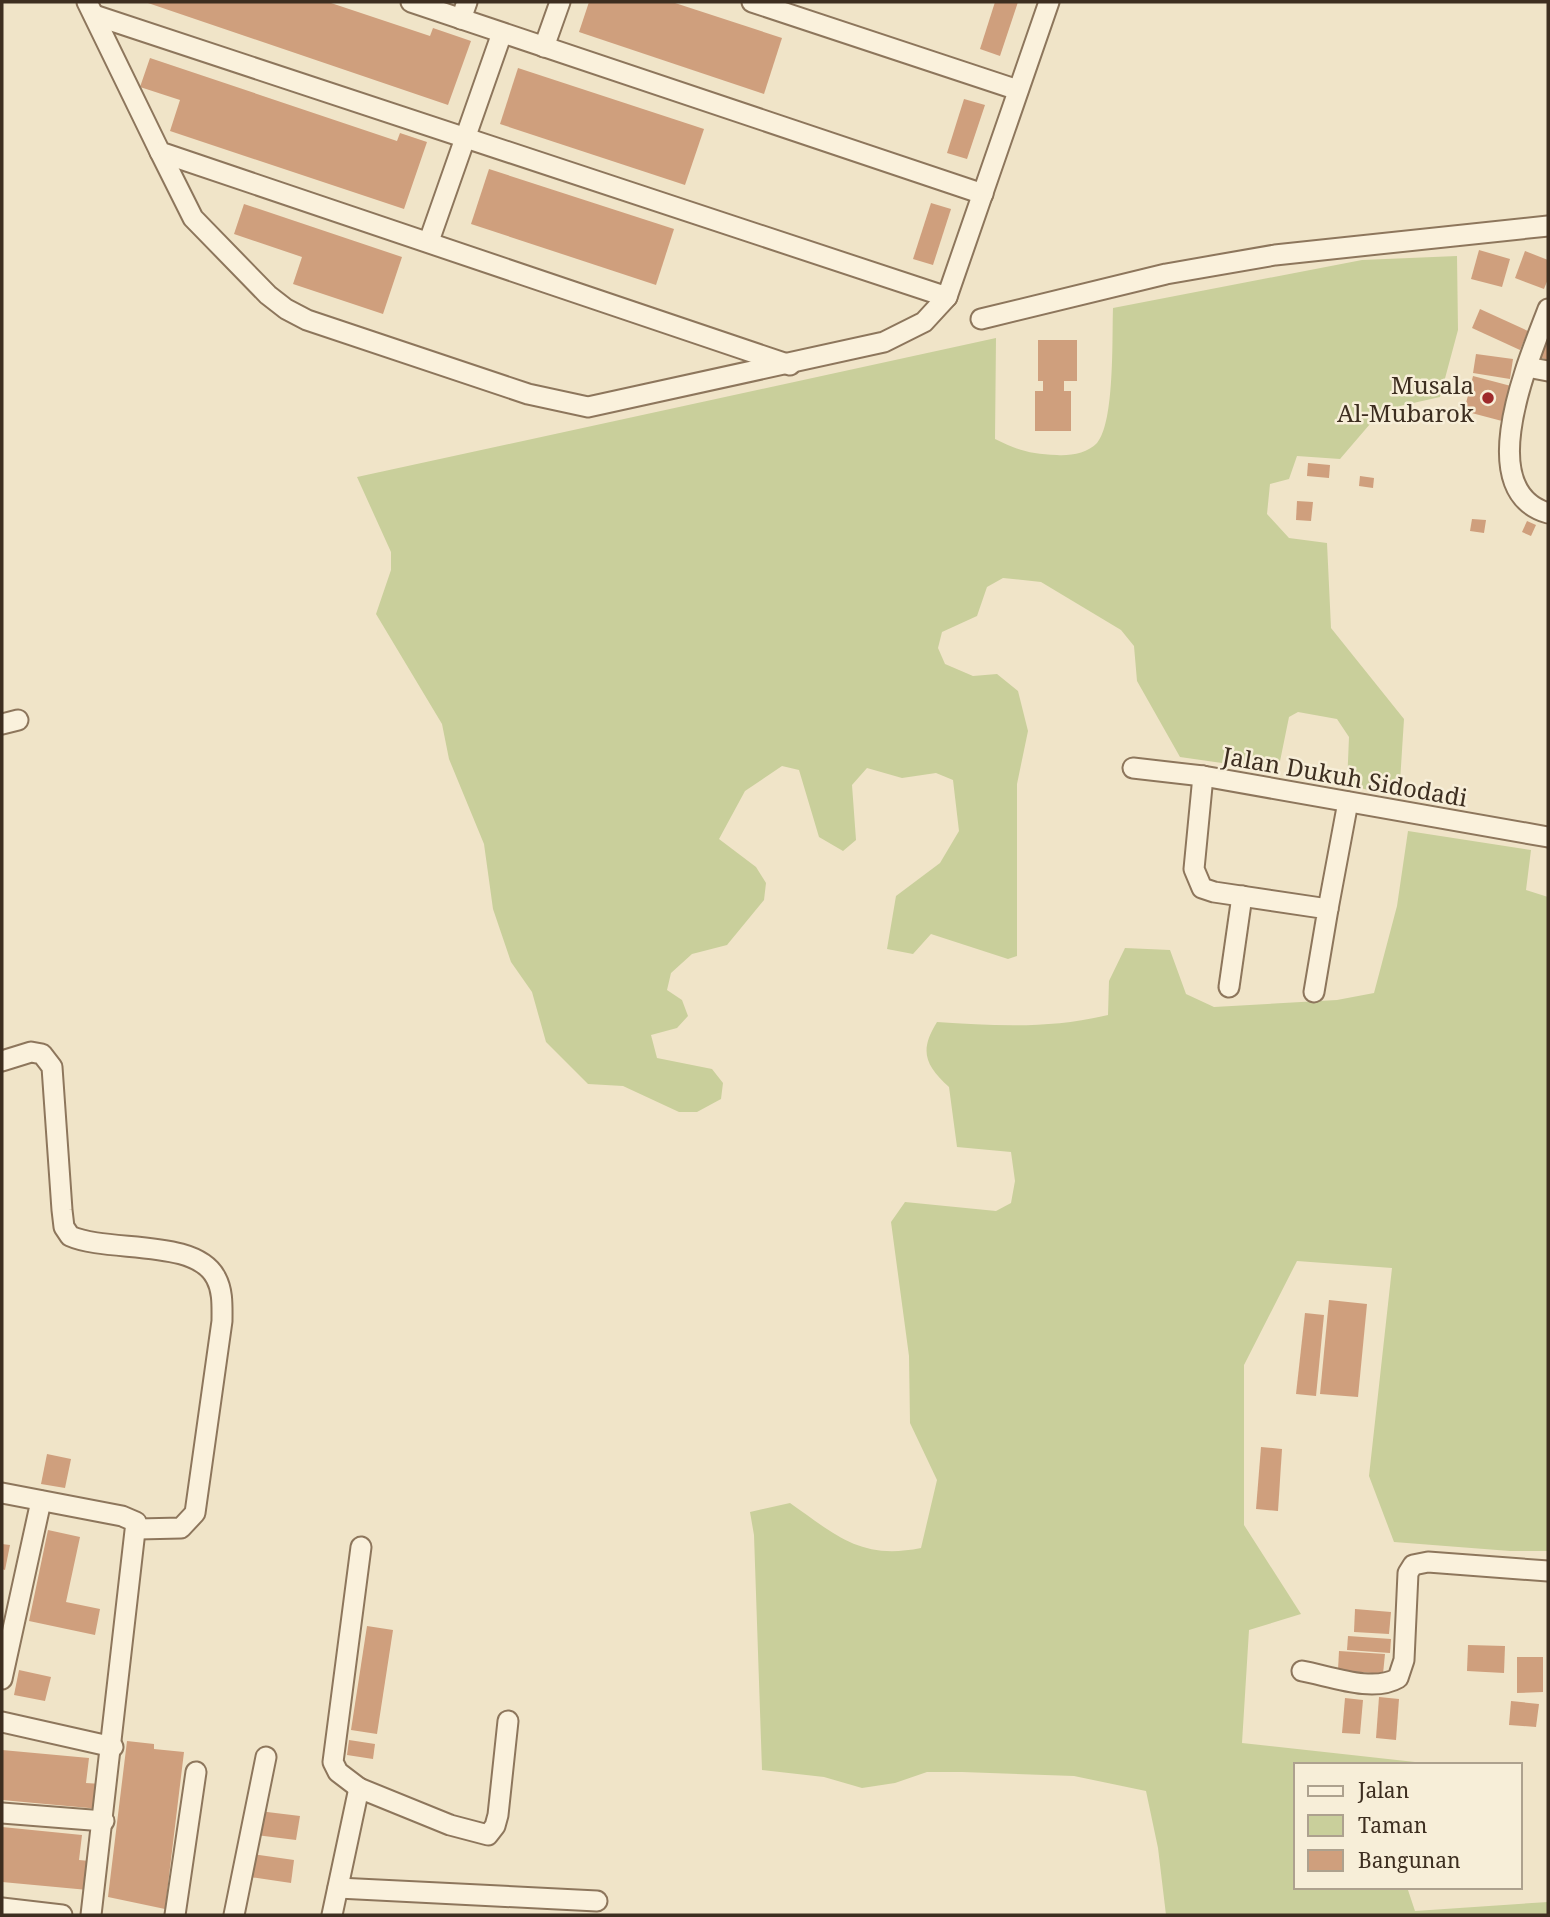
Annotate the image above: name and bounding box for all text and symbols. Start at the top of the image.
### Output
place label: Musala Al-Mubarok [1337,368,1475,429]
marker: Musala Al-Mubarok [1480,390,1496,406]
street label: Jalan Dukuh Sidodadi [1219,738,1470,814]
legend [1294,1763,1522,1889]
text: Jalan [1357,1776,1409,1804]
text: Taman [1358,1811,1427,1839]
text: Bangunan [1358,1846,1461,1874]

